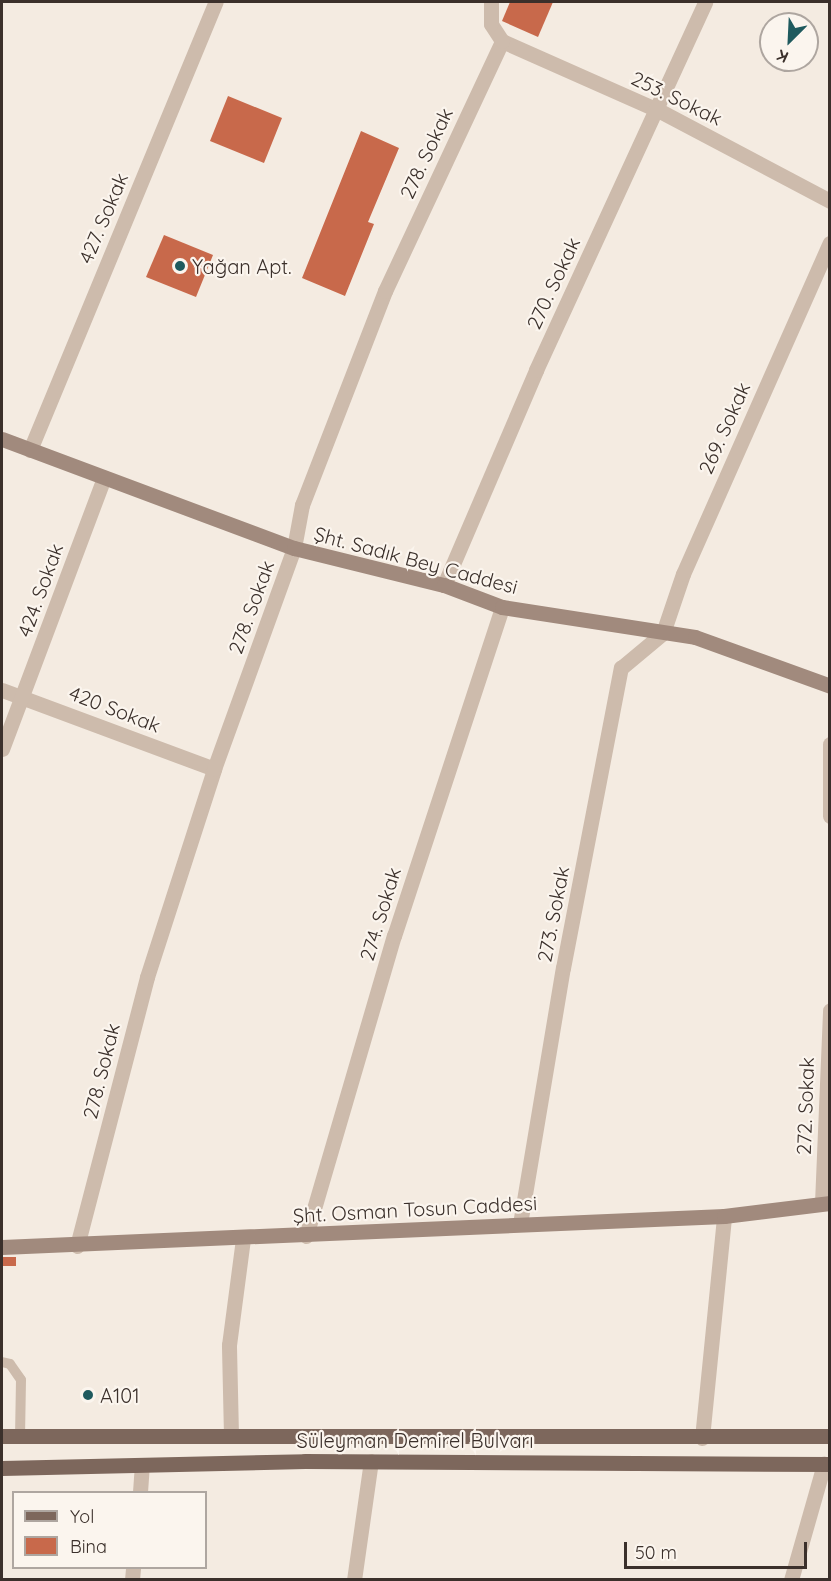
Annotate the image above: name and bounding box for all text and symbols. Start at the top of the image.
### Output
north arrow [759,12,819,72]
text: K [774,45,791,68]
street label: 253. Sokak [628,66,726,130]
street label: 278. Sokak [394,104,458,202]
street label: 427. Sokak [73,169,133,267]
street label: 270. Sokak [521,233,585,333]
place label: Yağan Apt. [192,254,292,278]
marker: Yağan Apt. [173,259,187,273]
street label: 269. Sokak [693,378,755,478]
street label: Şht. Sadık Bey Caddesi [312,521,520,599]
street label: 424. Sokak [12,540,68,640]
street label: 278. Sokak [223,557,279,657]
street label: 420 Sokak [66,681,164,737]
street label: 274. Sokak [354,864,406,964]
street label: 273. Sokak [532,864,574,964]
street label: 278. Sokak [78,1021,124,1121]
street label: 272. Sokak [791,1057,819,1155]
street label: Şht. Osman Tosun Caddesi [292,1191,538,1227]
place label: A101 [100,1383,140,1407]
marker: A101 [81,1388,95,1402]
street label: Süleyman Demirel Bulvarı [296,1428,534,1452]
legend [12,1491,207,1569]
text: Yol [70,1505,94,1528]
scale bar [627,1530,810,1568]
text: Bina [70,1535,107,1558]
text: 50 m [635,1541,677,1564]

